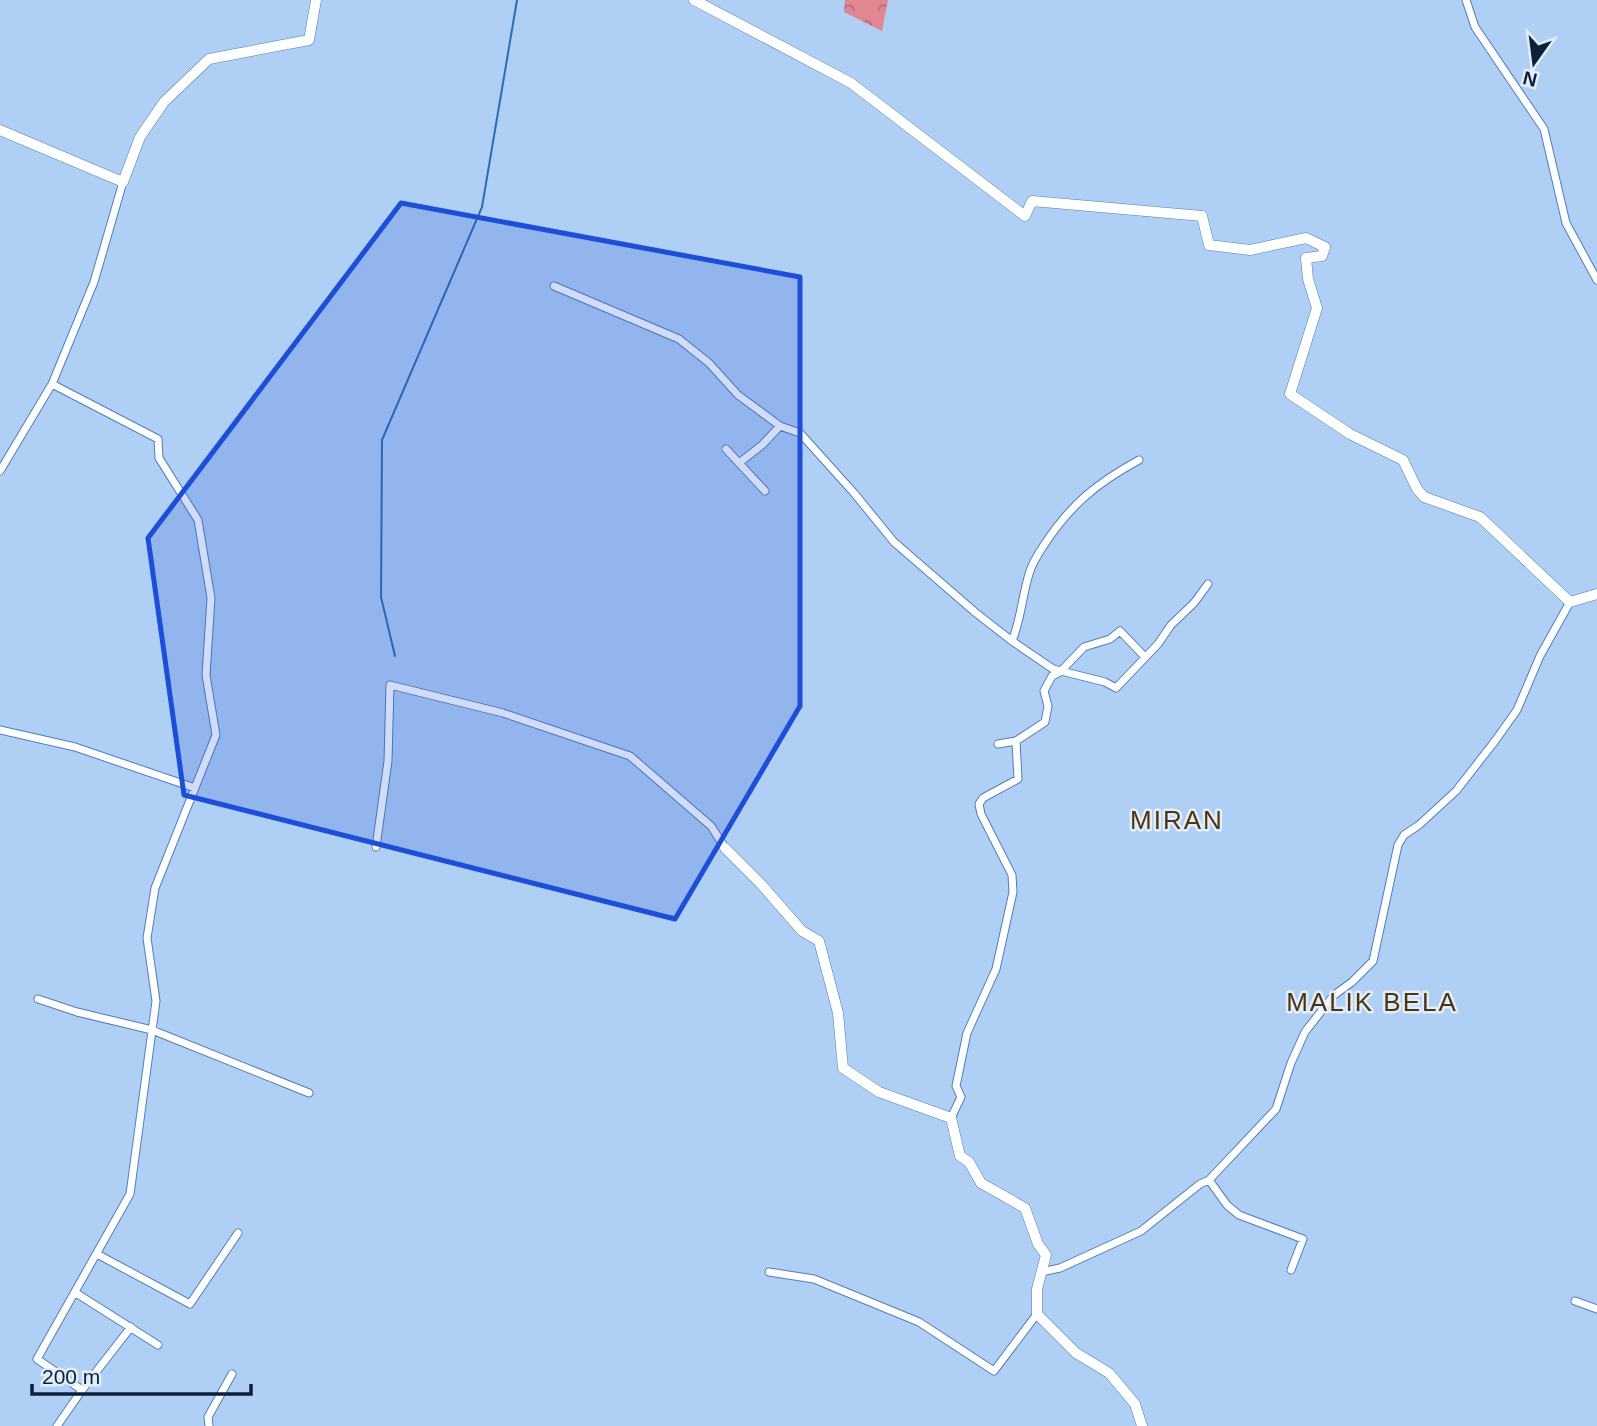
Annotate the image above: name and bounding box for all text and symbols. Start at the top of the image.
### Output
north arrow [1499,28,1569,98]
text: N [1521,67,1539,91]
district label: MIRAN [1130,805,1224,835]
district label: MALIK BELA [1286,987,1458,1017]
scale bar [32,1352,250,1396]
text: 200 m [42,1365,100,1388]

